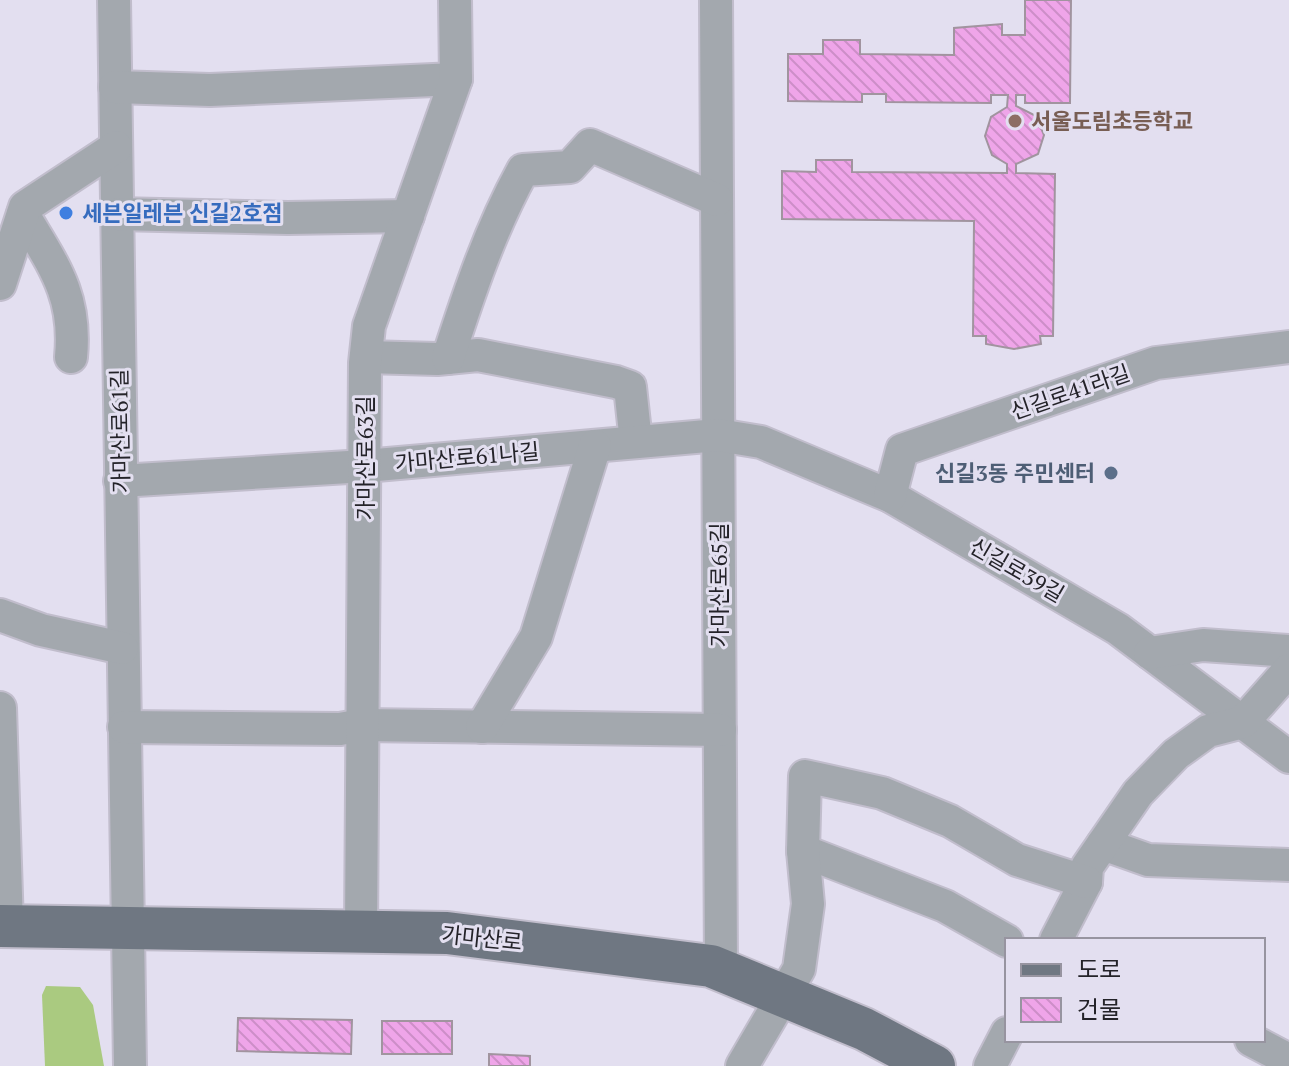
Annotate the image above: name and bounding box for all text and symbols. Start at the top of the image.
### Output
place label: 서울도림초등학교 [1031,106,1193,135]
marker: 서울도림초등학교 [1006,112,1024,130]
place label: 세븐일레븐 신길2호점 [82,198,283,227]
marker: 세븐일레븐 신길2호점 [57,204,75,222]
street label: 신길로41라길 [1006,358,1133,426]
street label: 가마산로61길 [104,368,135,494]
street label: 가마산로63길 [350,396,379,520]
street label: 가마산로61나길 [394,436,540,477]
place label: 신길3동 주민센터 [935,458,1095,487]
marker: 신길3동 주민센터 [1102,464,1120,482]
street label: 가마산로65길 [704,523,733,647]
street label: 신길로39길 [965,531,1070,608]
street label: 가마산로 [440,919,524,956]
legend [1005,938,1265,1042]
text: 도로 [1077,953,1121,985]
text: 건물 [1077,993,1121,1025]

